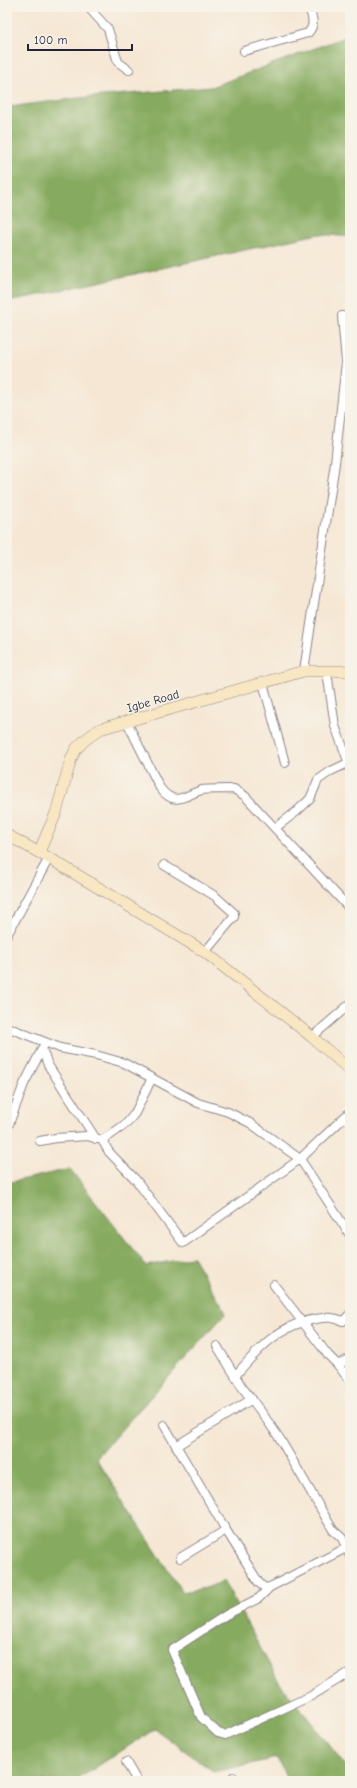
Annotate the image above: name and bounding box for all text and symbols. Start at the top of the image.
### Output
scale bar [28,26,132,52]
text: 100 m [34,33,67,47]
street label: Igbe Road [125,687,181,715]

